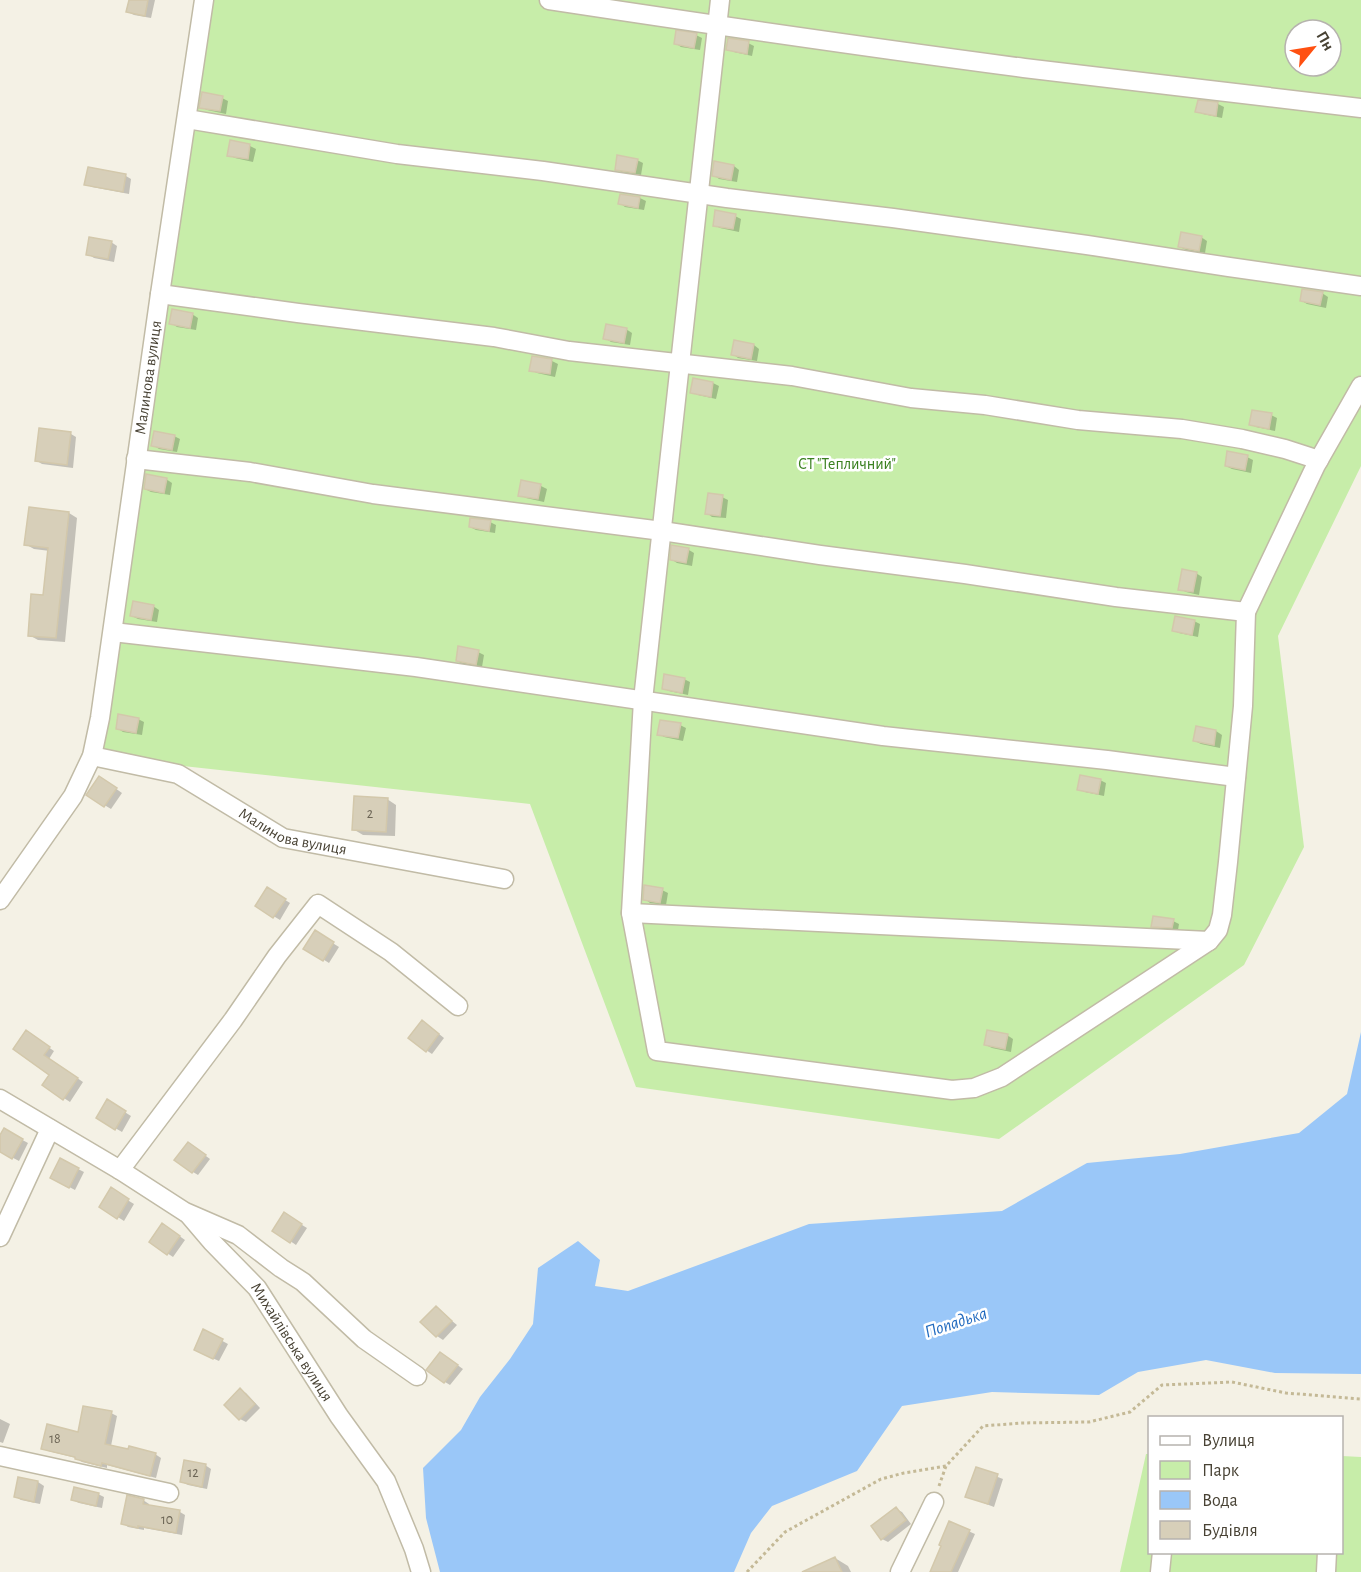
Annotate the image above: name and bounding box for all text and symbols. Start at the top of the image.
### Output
north arrow [1283,18,1343,78]
text: Пн [1313,29,1337,53]
street label: Малинова вулиця [132,320,164,436]
park label: СТ "Тепличний" [798,456,896,472]
street label: Малинова вулиця [236,805,348,858]
house number: 2 [367,807,373,821]
street label: Михайлівська вулиця [248,1280,336,1404]
water label: Попадька [923,1305,989,1341]
legend [1148,1416,1343,1554]
house number: 18 [49,1432,61,1446]
text: Вулиця [1202,1432,1255,1450]
text: Парк [1202,1462,1240,1480]
house number: 12 [187,1466,199,1480]
text: Вода [1202,1492,1238,1510]
house number: 10 [161,1513,173,1527]
text: Будівля [1202,1522,1258,1540]

